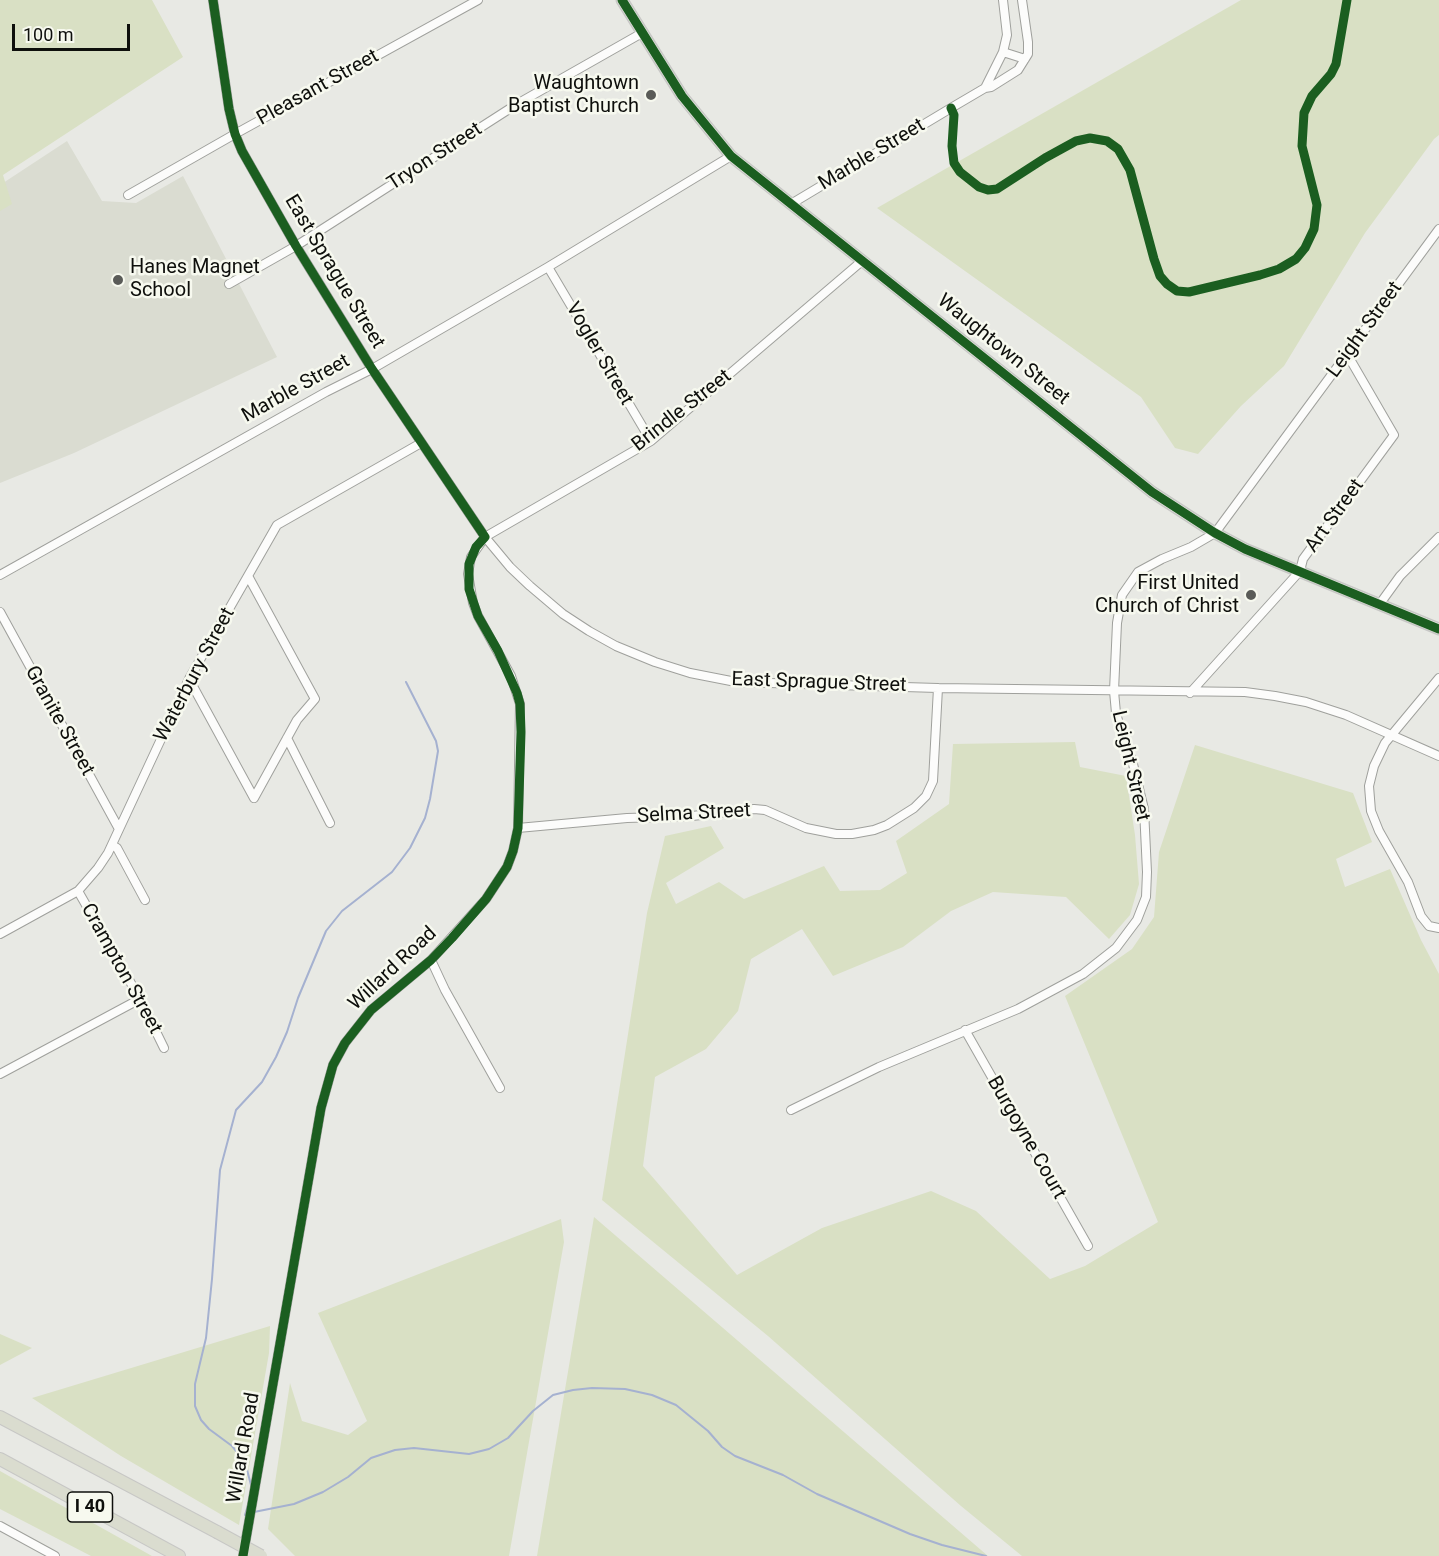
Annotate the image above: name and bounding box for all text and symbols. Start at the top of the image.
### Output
scale bar [15,12,134,50]
text: 100 m [23,24,74,45]
street label: Pleasant Street [253,45,383,131]
place label: Waughtown Baptist Church [508,72,639,119]
marker: Waughtown Baptist Church [644,88,658,102]
street label: Marble Street [815,114,929,196]
street label: Tryon Street [383,118,487,196]
street label: East Sprague Street [279,191,389,353]
place label: Hanes Magnet School [130,256,260,303]
marker: Hanes Magnet School [111,273,125,287]
street label: Leight Street [1322,277,1408,383]
street label: Waughtown Street [932,289,1074,411]
street label: Vogler Street [560,298,638,410]
street label: Marble Street [238,350,354,428]
street label: Brindle Street [627,365,737,457]
street label: Art Street [1300,475,1370,557]
place label: First United Church of Christ [1095,572,1239,619]
marker: First United Church of Christ [1244,588,1258,602]
street label: Waterbury Street [150,604,240,746]
street label: Granite Street [19,662,99,780]
street label: East Sprague Street [731,668,907,698]
street label: Leight Street [1106,708,1154,824]
street label: Selma Street [637,799,751,829]
street label: Crampton Street [75,900,167,1038]
street label: Willard Road [344,922,442,1016]
street label: Burgoyne Court [981,1072,1071,1204]
street label: Willard Road [222,1391,266,1505]
road number: I 40 [68,1492,112,1522]

